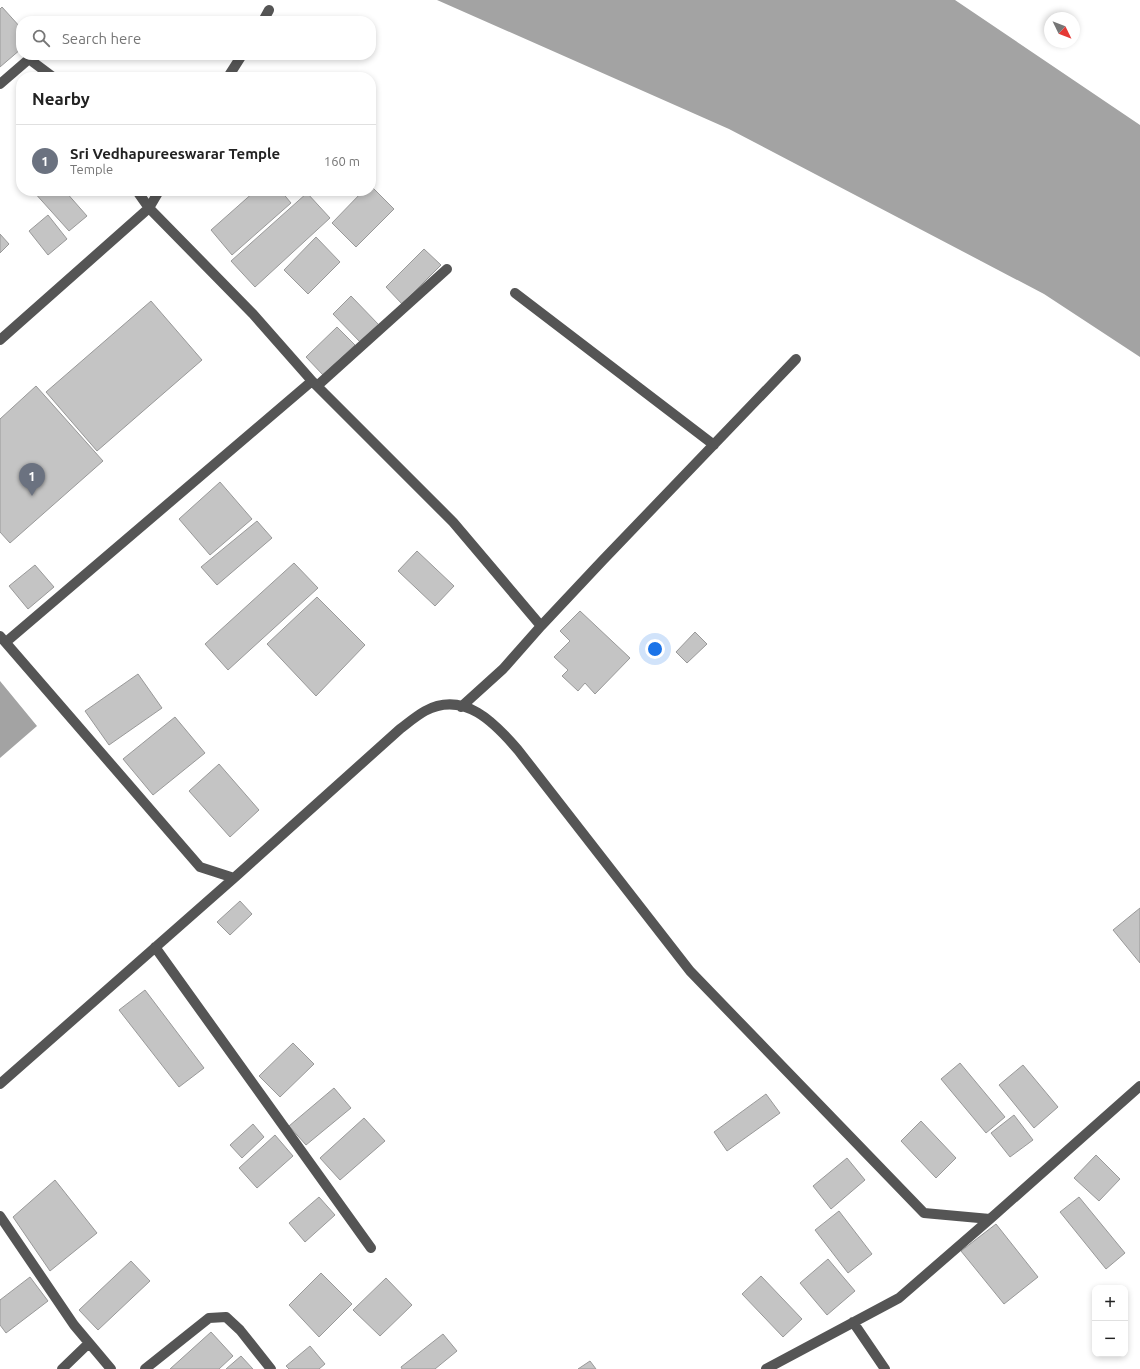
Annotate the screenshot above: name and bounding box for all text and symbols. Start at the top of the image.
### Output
north arrow [1044,12,1080,48]
search box [16,16,376,60]
icon: search [30,27,52,49]
text: Search here [62,30,141,47]
text: Nearby [32,89,90,108]
text: Sri Vedhapureeswarar Temple [70,145,280,162]
text: 1 [41,154,49,168]
text: 160 m [324,154,360,168]
text: Temple [70,162,113,176]
pin: 1 [19,463,45,496]
your location [645,639,665,659]
map controls [1092,1285,1128,1357]
button: + [1092,1285,1128,1321]
button: − [1092,1321,1128,1357]

